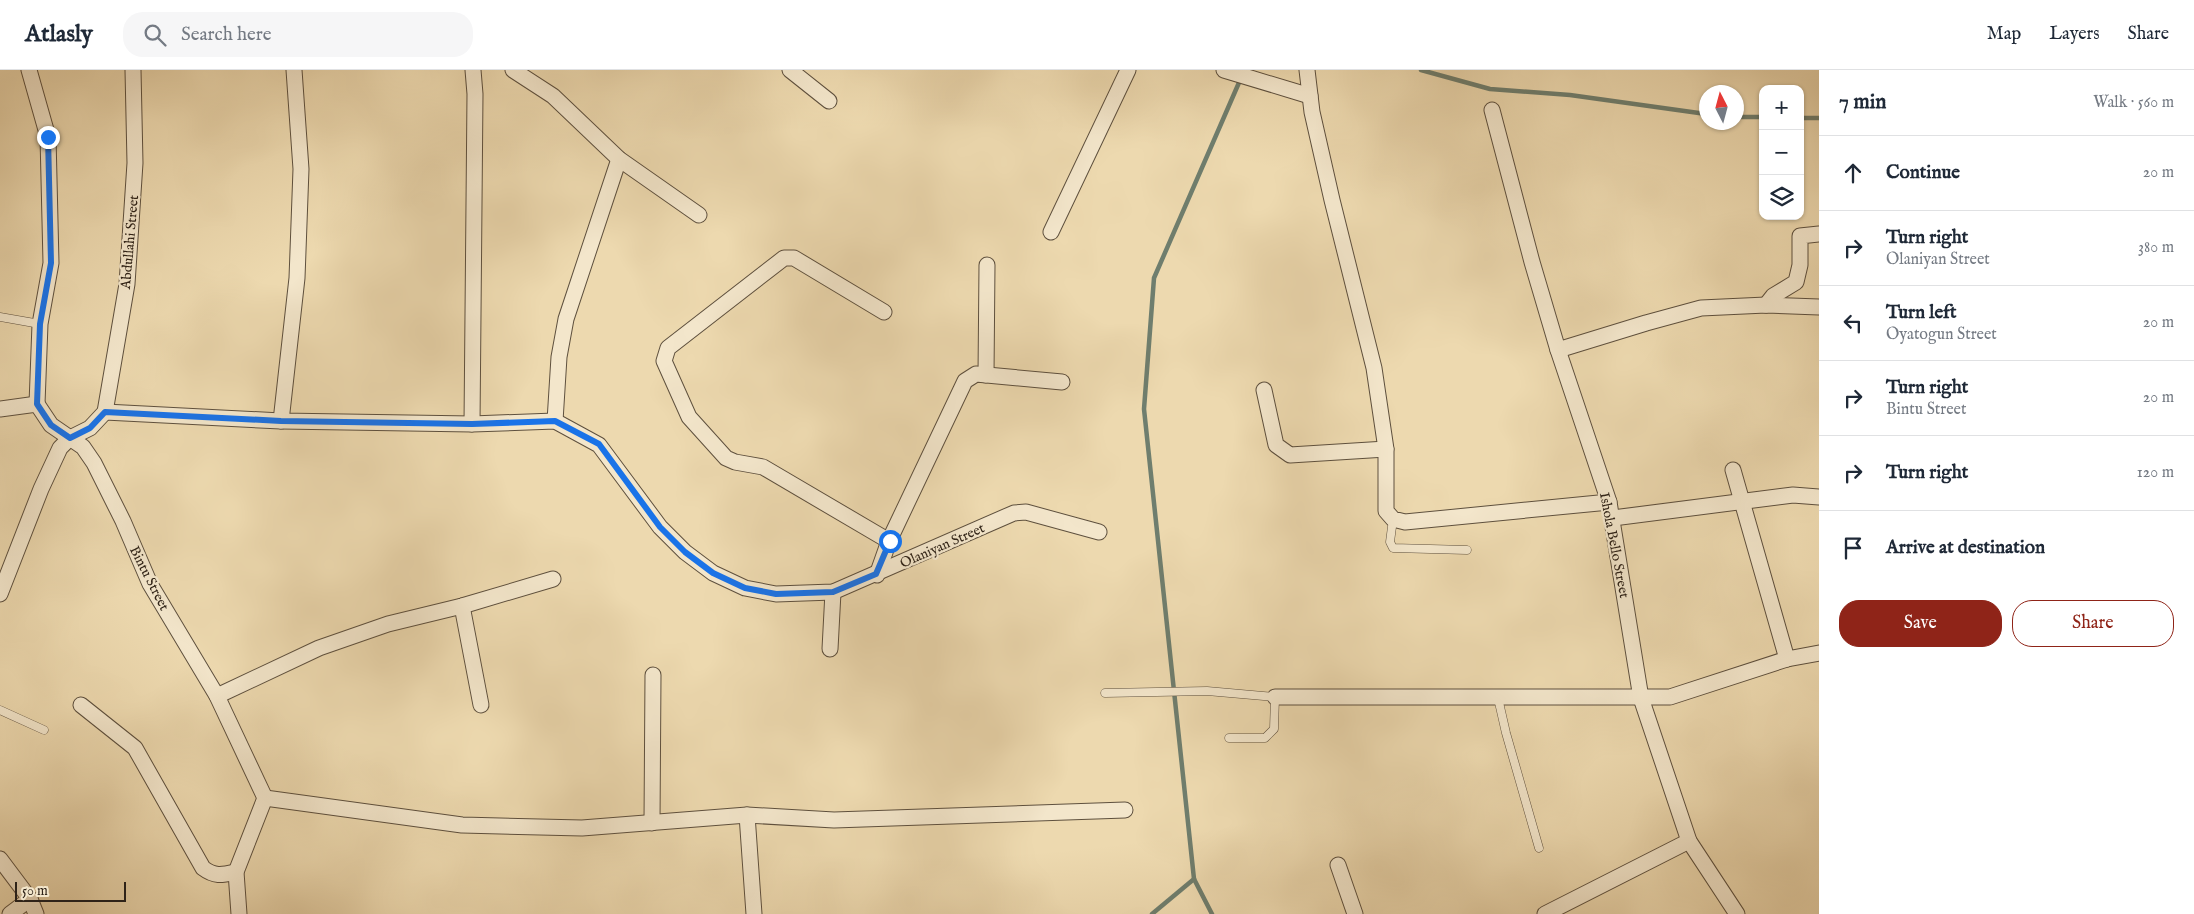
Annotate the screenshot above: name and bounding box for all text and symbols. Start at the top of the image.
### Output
search box [123,12,473,57]
text: Atlasly [25,19,93,50]
icon: search [141,21,169,49]
text: Search here [181,23,271,47]
text: Map [1987,23,2021,46]
text: Layers [2049,23,2100,46]
text: Share [2128,23,2169,46]
north arrow [1699,85,1744,130]
map controls [1759,85,1804,220]
button: + [1759,85,1804,130]
text: 7 min [1839,89,1886,116]
text: Walk · 560 m [2093,93,2174,113]
route end [37,126,60,149]
button: − [1759,130,1804,175]
icon: ahead [1839,159,1867,187]
text: Continue [1886,161,1960,185]
text: 20 m [2143,163,2174,183]
button: layers [1759,175,1804,220]
street label: Abdullahi Street [117,194,143,291]
text: Turn right [1886,226,1968,250]
icon: right [1839,234,1867,262]
text: 380 m [2138,238,2174,258]
text: Olaniyan Street [1886,250,1990,270]
text: Turn left [1886,301,1957,325]
icon: left [1839,309,1867,337]
text: 20 m [2143,313,2174,333]
text: Oyatogun Street [1886,325,1997,345]
text: Turn right [1886,376,1968,400]
icon: right [1839,384,1867,412]
text: 20 m [2143,388,2174,408]
text: Bintu Street [1886,400,1966,420]
icon: right [1839,459,1867,487]
text: Turn right [1886,461,1968,485]
text: 120 m [2137,463,2174,483]
street label: Ishola Bello Street [1595,491,1633,600]
street label: Olaniyan Street [897,519,988,573]
route start [879,530,902,553]
icon: arrive [1839,534,1867,562]
text: Arrive at destination [1886,536,2045,560]
street label: Bintu Street [125,543,173,614]
button: Save [1839,600,2002,647]
button: Share [2012,600,2174,647]
scale bar [15,879,126,902]
text: 50 m [22,882,48,900]

